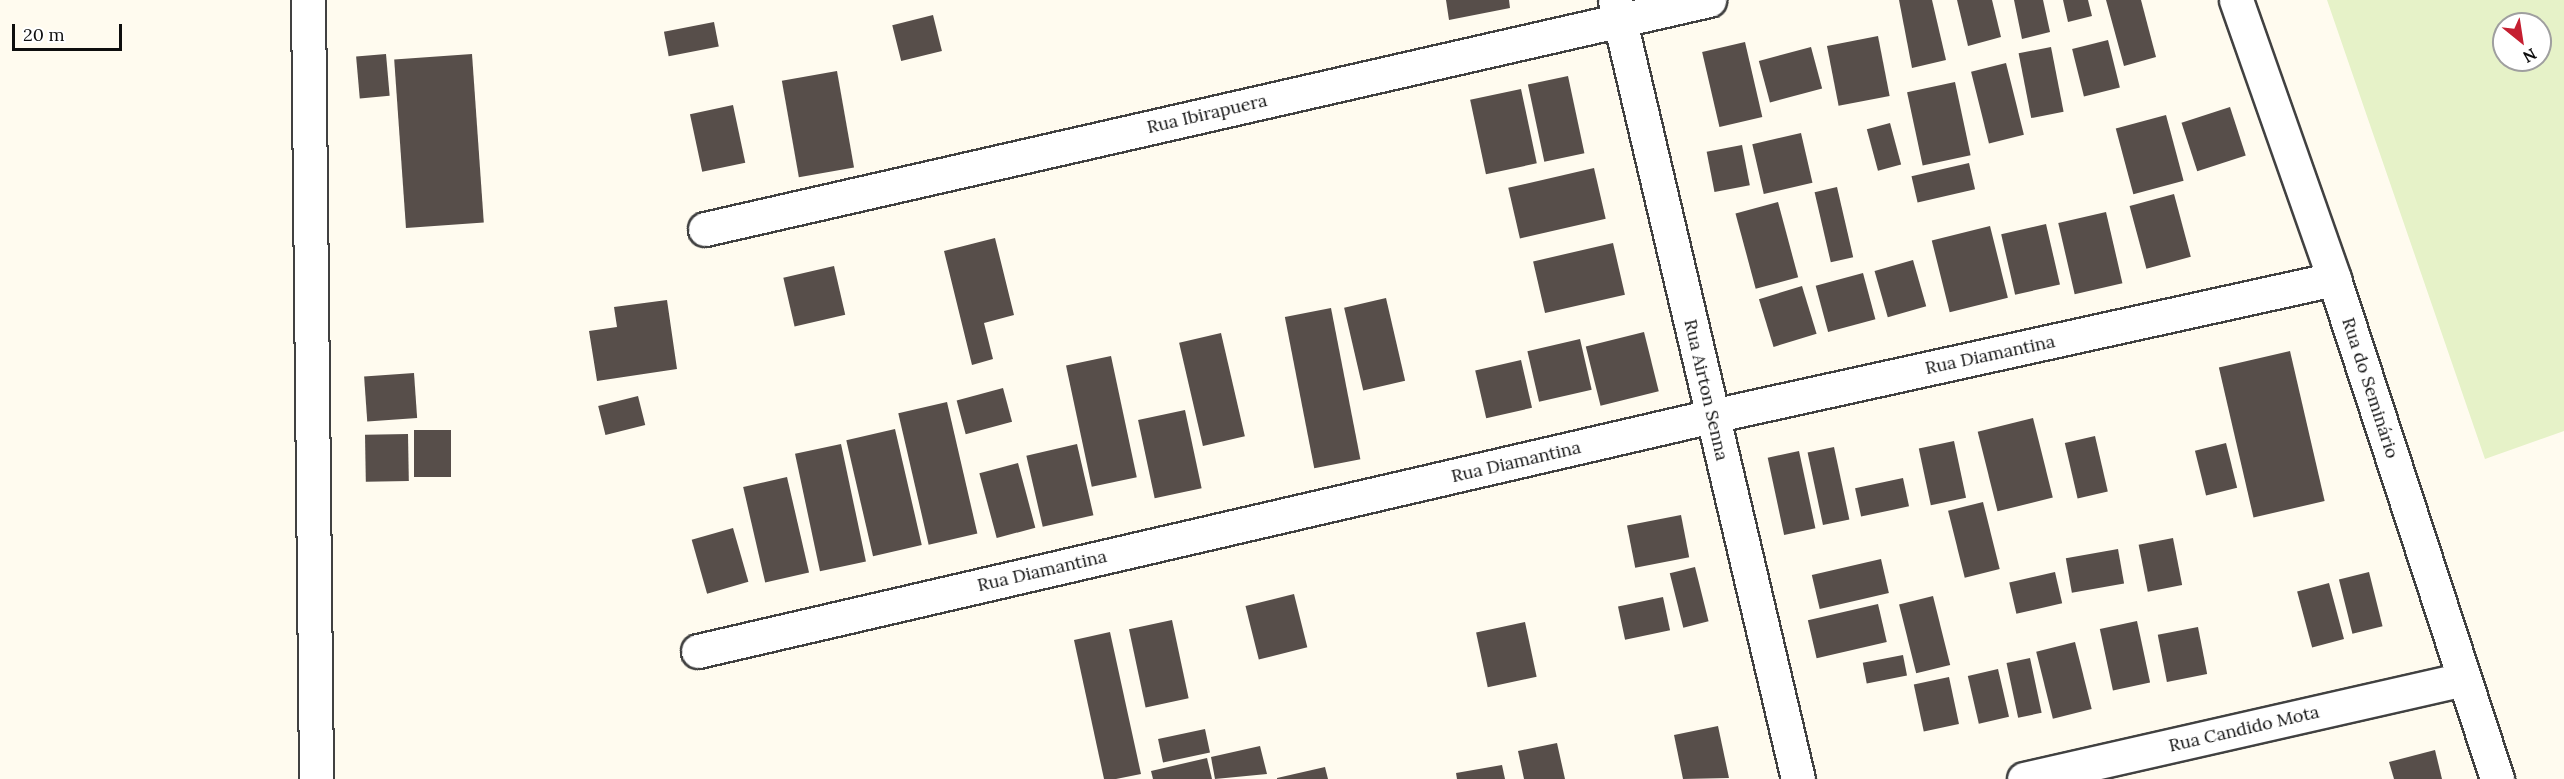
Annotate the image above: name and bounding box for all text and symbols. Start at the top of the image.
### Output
scale bar [15,12,124,50]
north arrow [2492,12,2552,72]
text: 20 m [23,23,65,46]
text: N [2520,44,2540,68]
street label: Rua Ibirapuera [1145,90,1269,138]
street label: Rua do Seminário [2337,315,2403,461]
street label: Rua Airton Senna [1679,317,1733,463]
street label: Rua Diamantina [1923,331,2057,379]
street label: Rua Diamantina [1449,437,1583,487]
street label: Rua Diamantina [975,546,1109,596]
street label: Rua Candido Mota [2167,701,2321,757]

